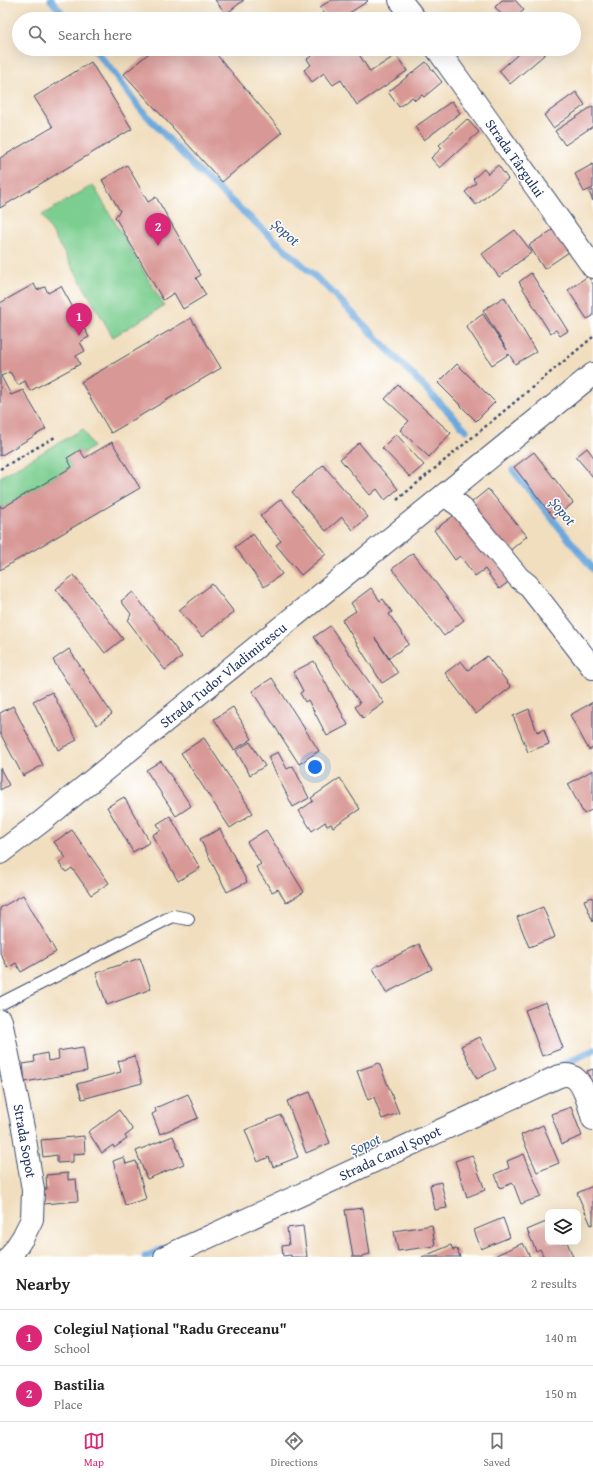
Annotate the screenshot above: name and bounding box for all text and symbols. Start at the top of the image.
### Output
search box [12,12,581,56]
icon: search [26,23,48,45]
text: Search here [58,24,132,45]
street label: Strada Târgului [481,115,549,201]
pin: 2 [145,213,171,246]
water label: Șopot [267,214,305,251]
pin: 1 [66,303,92,336]
water label: Șopot [545,492,581,530]
street label: Strada Tudor Vladimirescu [155,617,291,733]
your location [305,757,325,777]
street label: Strada Sopot [9,1102,41,1180]
street label: Strada Canal Șopot [336,1121,444,1185]
water label: Șopot [346,1128,384,1160]
map controls [545,1209,581,1245]
button: layers [545,1209,581,1245]
text: Nearby [16,1271,70,1296]
text: 2 results [531,1274,577,1293]
text: Colegiul Național "Radu Greceanu" [54,1318,287,1339]
text: 1 [26,1328,32,1347]
text: 140 m [545,1328,577,1347]
text: School [54,1339,90,1358]
text: Bastilia [54,1374,105,1395]
text: 2 [26,1384,32,1403]
text: 150 m [545,1384,577,1403]
text: Place [54,1395,83,1414]
tab: Map [83,1430,105,1470]
tab: Directions [271,1430,318,1470]
tab: Saved [483,1430,510,1470]

